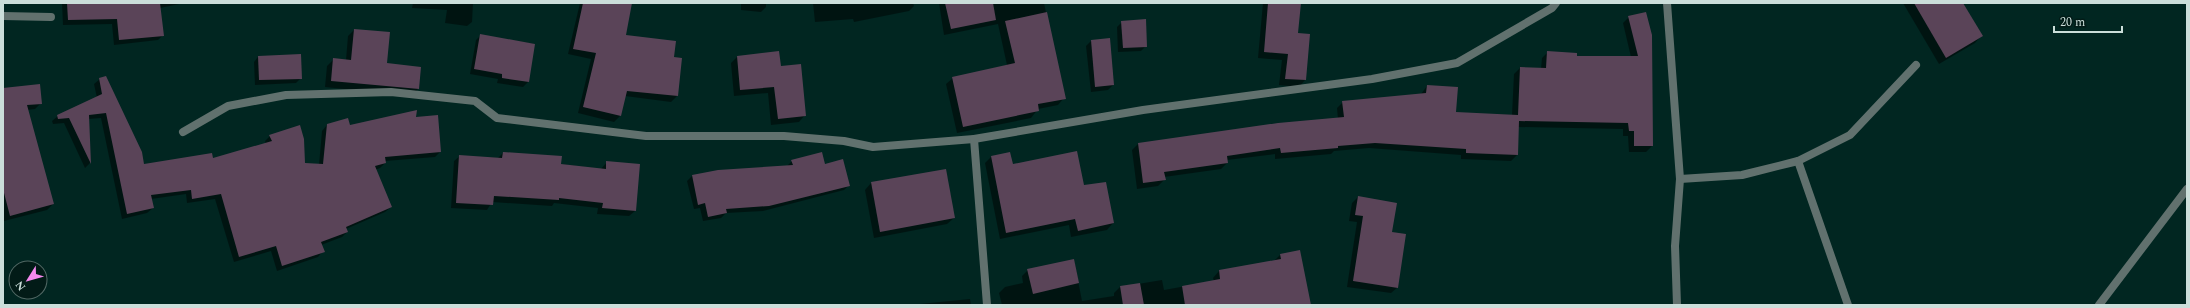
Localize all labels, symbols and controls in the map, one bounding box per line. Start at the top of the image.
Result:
scale bar [2054,8,2122,34]
text: 20 m [2060,13,2085,32]
north arrow [8,260,48,300]
text: N [11,277,30,294]

